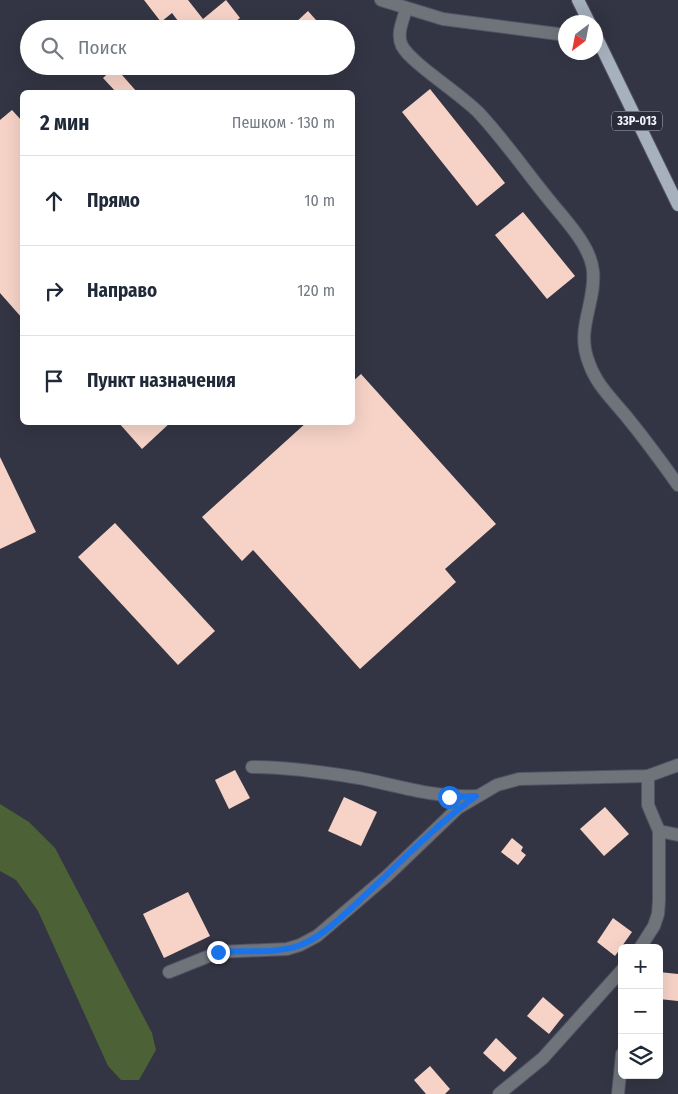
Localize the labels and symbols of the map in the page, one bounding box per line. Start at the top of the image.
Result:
north arrow [558,15,603,60]
road number: 33Р-013 [612,112,662,130]
route start [438,786,461,809]
route end [207,941,230,964]

